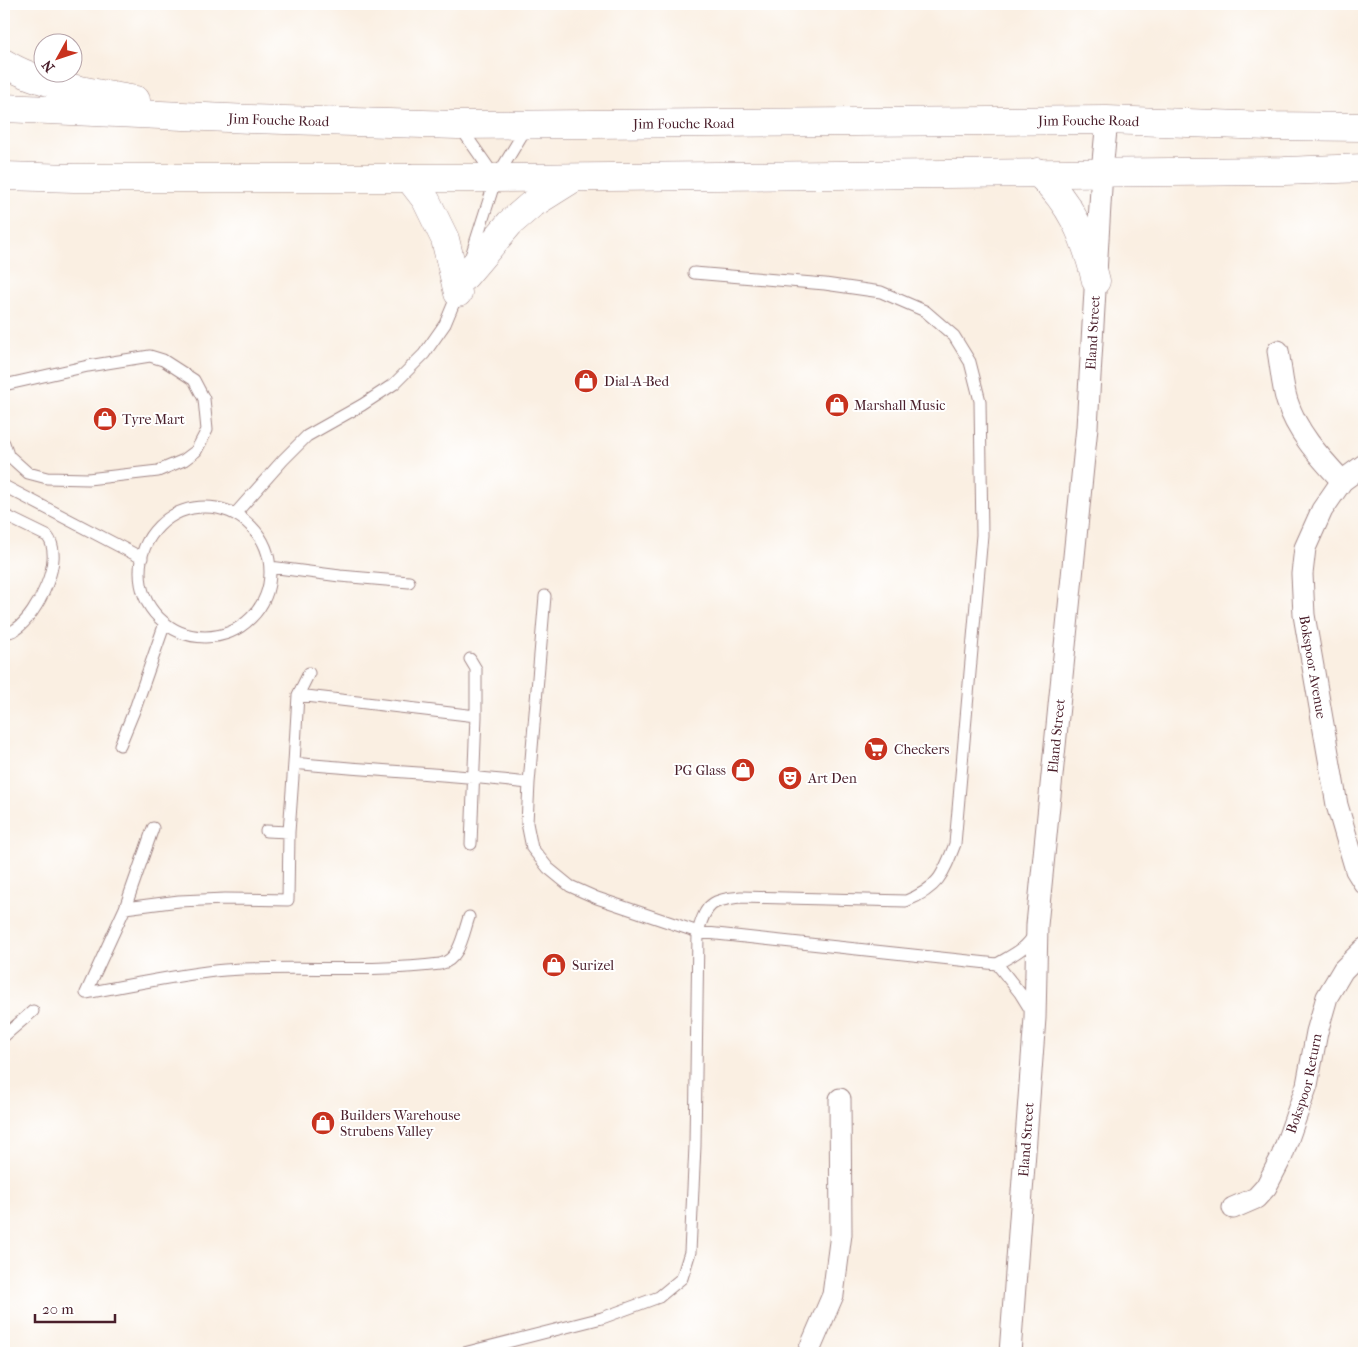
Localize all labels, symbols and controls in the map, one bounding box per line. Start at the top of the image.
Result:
north arrow [32,32,82,82]
text: N [38,56,58,76]
street label: Jim Fouche Road [227,110,330,130]
street label: Jim Fouche Road [1037,112,1140,130]
street label: Jim Fouche Road [632,115,735,133]
street label: Eland Street [1082,295,1104,370]
shop icon: Dial-A-Bed [573,368,599,394]
place label: Dial-A-Bed [604,373,670,390]
shop icon: Marshall Music [824,392,850,418]
place label: Marshall Music [854,397,945,414]
shop icon: Tyre Mart [92,406,118,432]
place label: Tyre Mart [122,411,185,428]
street label: Bokspoor Avenue [1295,614,1330,720]
street label: Eland Street [1044,698,1069,774]
supermarket icon: Checkers [863,736,889,762]
place label: Checkers [894,741,949,758]
shop icon: PG Glass [730,757,756,783]
place label: PG Glass [674,762,726,779]
theatre icon: Art Den [777,765,803,791]
place label: Art Den [807,770,857,787]
shop icon: Surizel [541,952,567,978]
place label: Surizel [572,957,614,974]
street label: Bokspoor Return [1283,1032,1326,1136]
street label: Eland Street [1015,1102,1038,1177]
place label: Builders Warehouse Strubens Valley [340,1107,460,1140]
shop icon: Builders Warehouse Strubens Valley [310,1110,336,1136]
scale bar [35,1292,115,1324]
text: 20 m [42,1300,74,1318]

